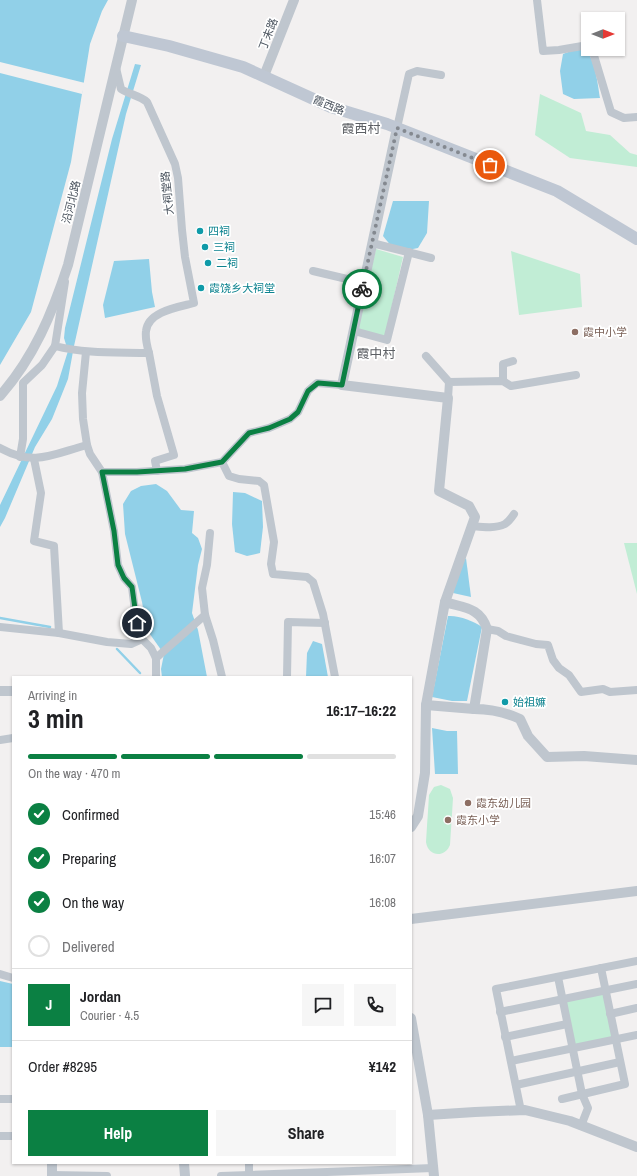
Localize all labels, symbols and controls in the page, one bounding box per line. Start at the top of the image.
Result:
north arrow [581,12,625,56]
map controls [581,12,625,56]
street label: 丁未路 [256,16,280,52]
street label: 霞西路 [311,92,347,118]
district label: 霞西村 [341,120,381,137]
pin [473,148,507,182]
icon: bag [479,154,501,176]
street label: 大祠堂路 [158,170,176,216]
street label: 沿河北路 [59,179,83,225]
place label: 四祠 [208,224,230,238]
marker: 四祠 [195,226,205,236]
place label: 三祠 [213,240,235,254]
marker: 三祠 [200,242,210,252]
place label: 二祠 [216,256,238,270]
marker: 二祠 [203,258,213,268]
courier [342,269,382,309]
icon: bike [351,278,373,300]
place label: 霞饶乡大祠堂 [209,281,275,295]
marker: 霞饶乡大祠堂 [196,283,206,293]
place label: 霞中小学 [583,325,627,339]
marker: 霞中小学 [570,327,580,337]
district label: 霞中村 [356,345,396,362]
pin [120,606,154,640]
icon: home [126,612,148,634]
text: Arriving in [28,687,77,704]
place label: 始祖嫲 [513,695,546,709]
marker: 始祖嫲 [500,697,510,707]
text: 16:17–16:22 [326,700,396,721]
text: 3 min [28,701,84,736]
text: On the way · 470 m [28,765,120,782]
place label: 霞东幼儿园 [476,796,531,810]
marker: 霞东幼儿园 [463,798,473,808]
icon: check [28,803,50,825]
text: Confirmed [62,804,119,825]
text: 15:46 [369,806,396,823]
place label: 霞东小学 [456,813,500,827]
marker: 霞东小学 [443,815,453,825]
icon: check [28,847,50,869]
text: Preparing [62,848,116,869]
text: 16:07 [369,850,396,867]
icon: check [28,891,50,913]
text: On the way [62,892,124,913]
text: 16:08 [369,894,396,911]
text: Delivered [62,936,115,957]
button: chat [302,984,344,1026]
button: phone [354,984,396,1026]
text: Jordan [80,986,121,1007]
text: J [46,994,52,1015]
text: Courier · 4.5 [80,1007,139,1024]
text: Order #8295 [28,1056,97,1077]
text: ¥142 [369,1056,396,1077]
button: Help [28,1110,208,1156]
button: Share [216,1110,396,1156]

